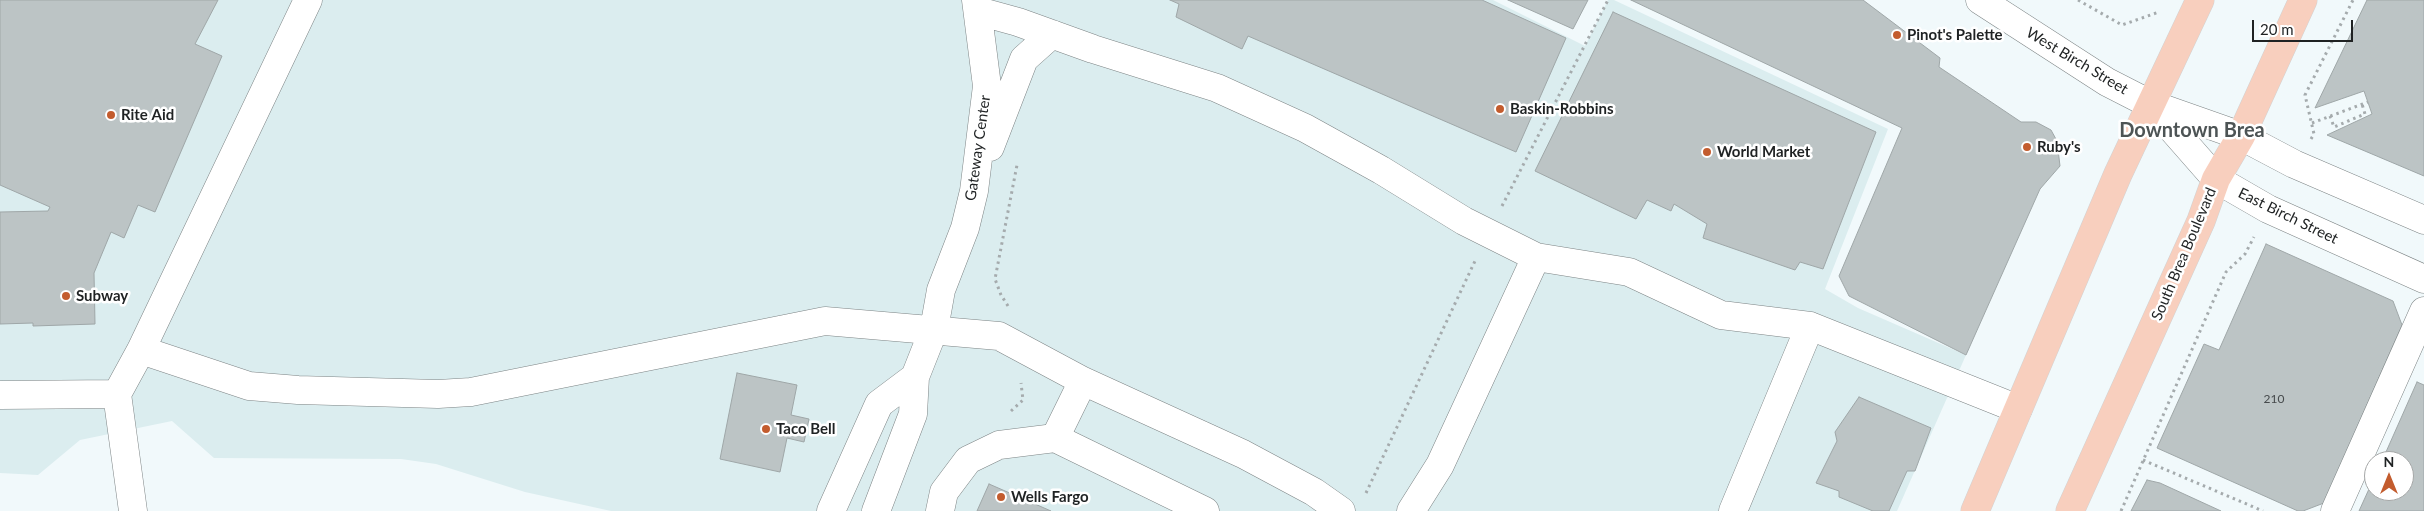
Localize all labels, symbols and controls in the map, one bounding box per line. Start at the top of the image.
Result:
scale bar [2254,10,2355,42]
text: 20 m [2260,20,2294,38]
street label: West Birch Street [2023,24,2131,98]
place label: Pinot's Palette [1907,26,2003,44]
marker: Pinot's Palette [1891,29,1903,41]
street label: Gateway Center [962,94,994,202]
place label: Baskin-Robbins [1510,100,1613,118]
marker: Baskin-Robbins [1494,103,1506,115]
place label: Rite Aid [121,106,174,124]
marker: Rite Aid [105,109,117,121]
district label: Downtown Brea [2119,119,2265,143]
place label: Ruby's [2037,138,2081,156]
marker: Ruby's [2021,141,2033,153]
place label: World Market [1717,143,1810,161]
marker: World Market [1701,146,1713,158]
street label: East Birch Street [2235,184,2341,248]
street label: South Brea Boulevard [2148,185,2220,323]
place label: Subway [76,287,128,305]
marker: Subway [60,290,72,302]
house number: 210 [2264,392,2284,406]
place label: Taco Bell [776,420,836,438]
marker: Taco Bell [760,423,772,435]
north arrow [2364,451,2414,501]
text: N [2384,453,2394,470]
place label: Wells Fargo [1011,488,1089,506]
marker: Wells Fargo [995,491,1007,503]

